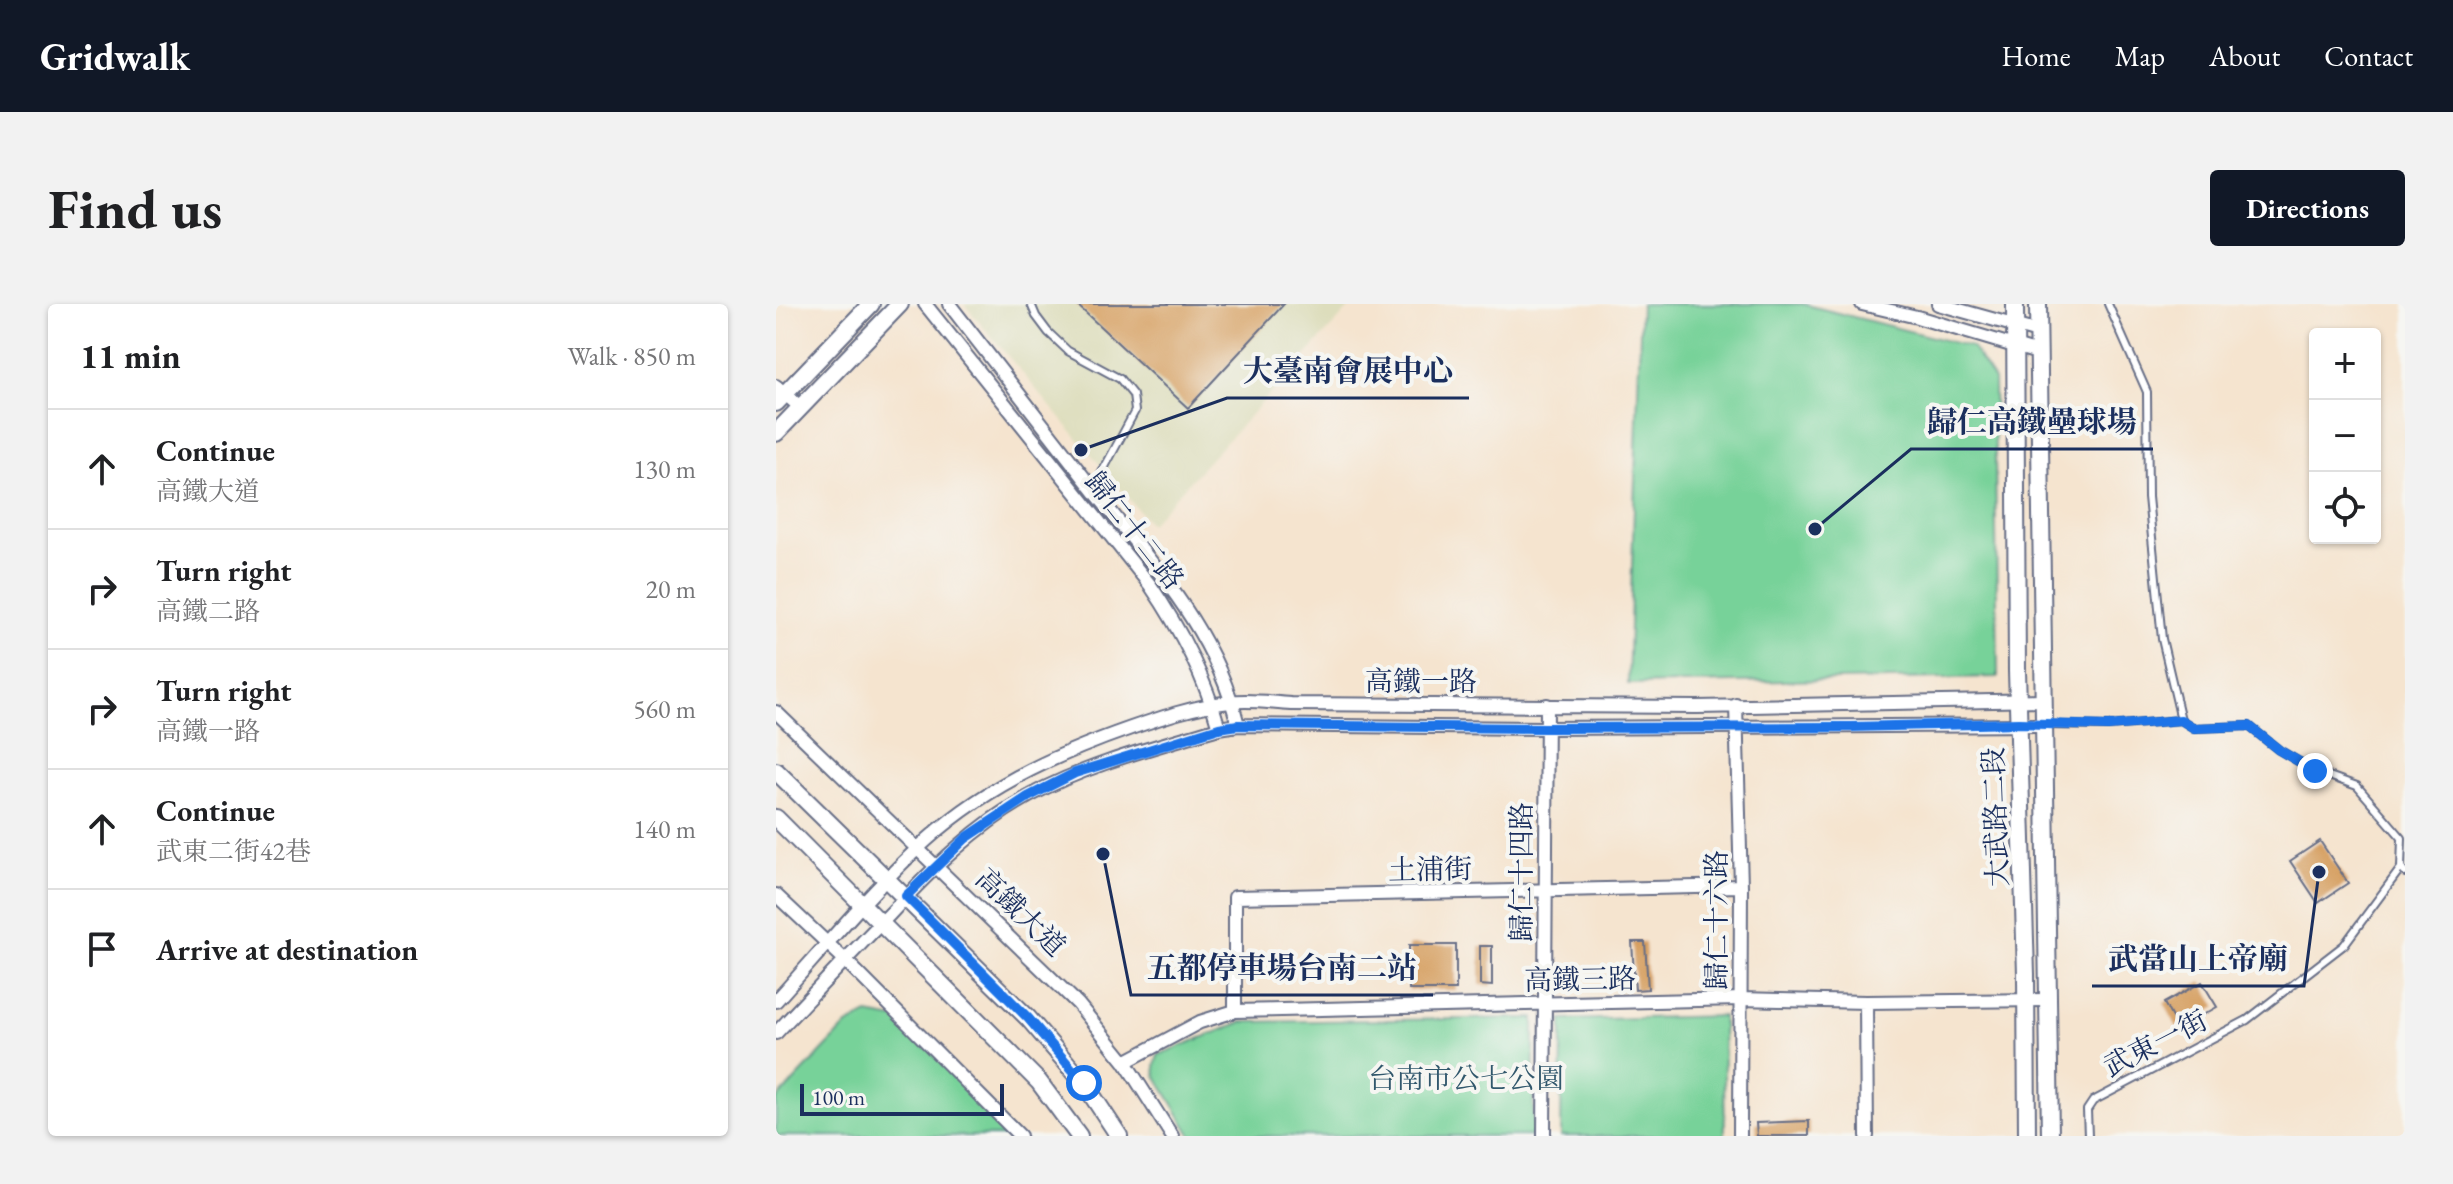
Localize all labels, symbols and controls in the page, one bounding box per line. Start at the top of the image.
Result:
text: Gridwalk [40,32,190,81]
text: Home [2001,38,2071,74]
text: Map [2115,38,2165,74]
text: About [2209,38,2280,74]
text: Contact [2324,38,2413,74]
button: Directions [2210,170,2405,246]
text: Find us [48,172,222,245]
map controls [2309,328,2381,544]
button: + [2309,328,2381,400]
text: 11 min [80,334,181,378]
text: Walk · 850 m [568,339,696,373]
callout: 大臺南會展中心 [1227,344,1469,398]
text: 大臺南會展中心 [1243,351,1453,390]
callout: 歸仁高鐵壘球場 [1911,395,2153,449]
button: − [2309,400,2381,472]
text: 歸仁高鐵壘球場 [1927,402,2137,441]
text: Continue [156,431,275,470]
icon: ahead [80,447,124,491]
text: 130 m [633,452,696,486]
street label: 歸仁十二路 [1078,464,1192,596]
button: locate [2309,472,2381,544]
text: 高鐵大道 [156,474,260,508]
text: Turn right [156,551,292,590]
icon: right [80,567,124,611]
text: 20 m [646,572,696,606]
text: 高鐵二路 [156,594,260,628]
street label: 高鐵一路 [1365,663,1477,699]
text: Turn right [156,671,292,710]
icon: right [80,687,124,731]
text: 560 m [633,692,696,726]
text: 高鐵一路 [156,714,260,748]
street label: 大武路二段 [1975,746,2015,888]
route end [2297,753,2333,789]
text: Continue [156,791,275,830]
street label: 歸仁十四路 [1503,802,1539,942]
icon: ahead [80,807,124,851]
text: 140 m [633,812,696,846]
text: 武東二街42巷 [156,834,311,868]
street label: 土浦街 [1388,850,1472,888]
street label: 歸仁十六路 [1698,850,1734,990]
street label: 高鐵大道 [968,860,1074,964]
icon: arrive [80,927,124,971]
text: Arrive at destination [156,930,418,969]
callout: 武當山上帝廟 [2092,932,2304,986]
text: 武當山上帝廟 [2108,939,2288,978]
callout: 五都停車場台南二站 [1131,941,1433,995]
text: 五都停車場台南二站 [1147,948,1417,987]
street label: 高鐵三路 [1524,960,1636,998]
street label: 武東一街 [2097,1002,2213,1084]
park label: 台南市公七公園 [1368,1060,1564,1096]
route start [1066,1065,1102,1101]
scale bar [800,1080,1004,1116]
text: 100 m [812,1083,865,1112]

